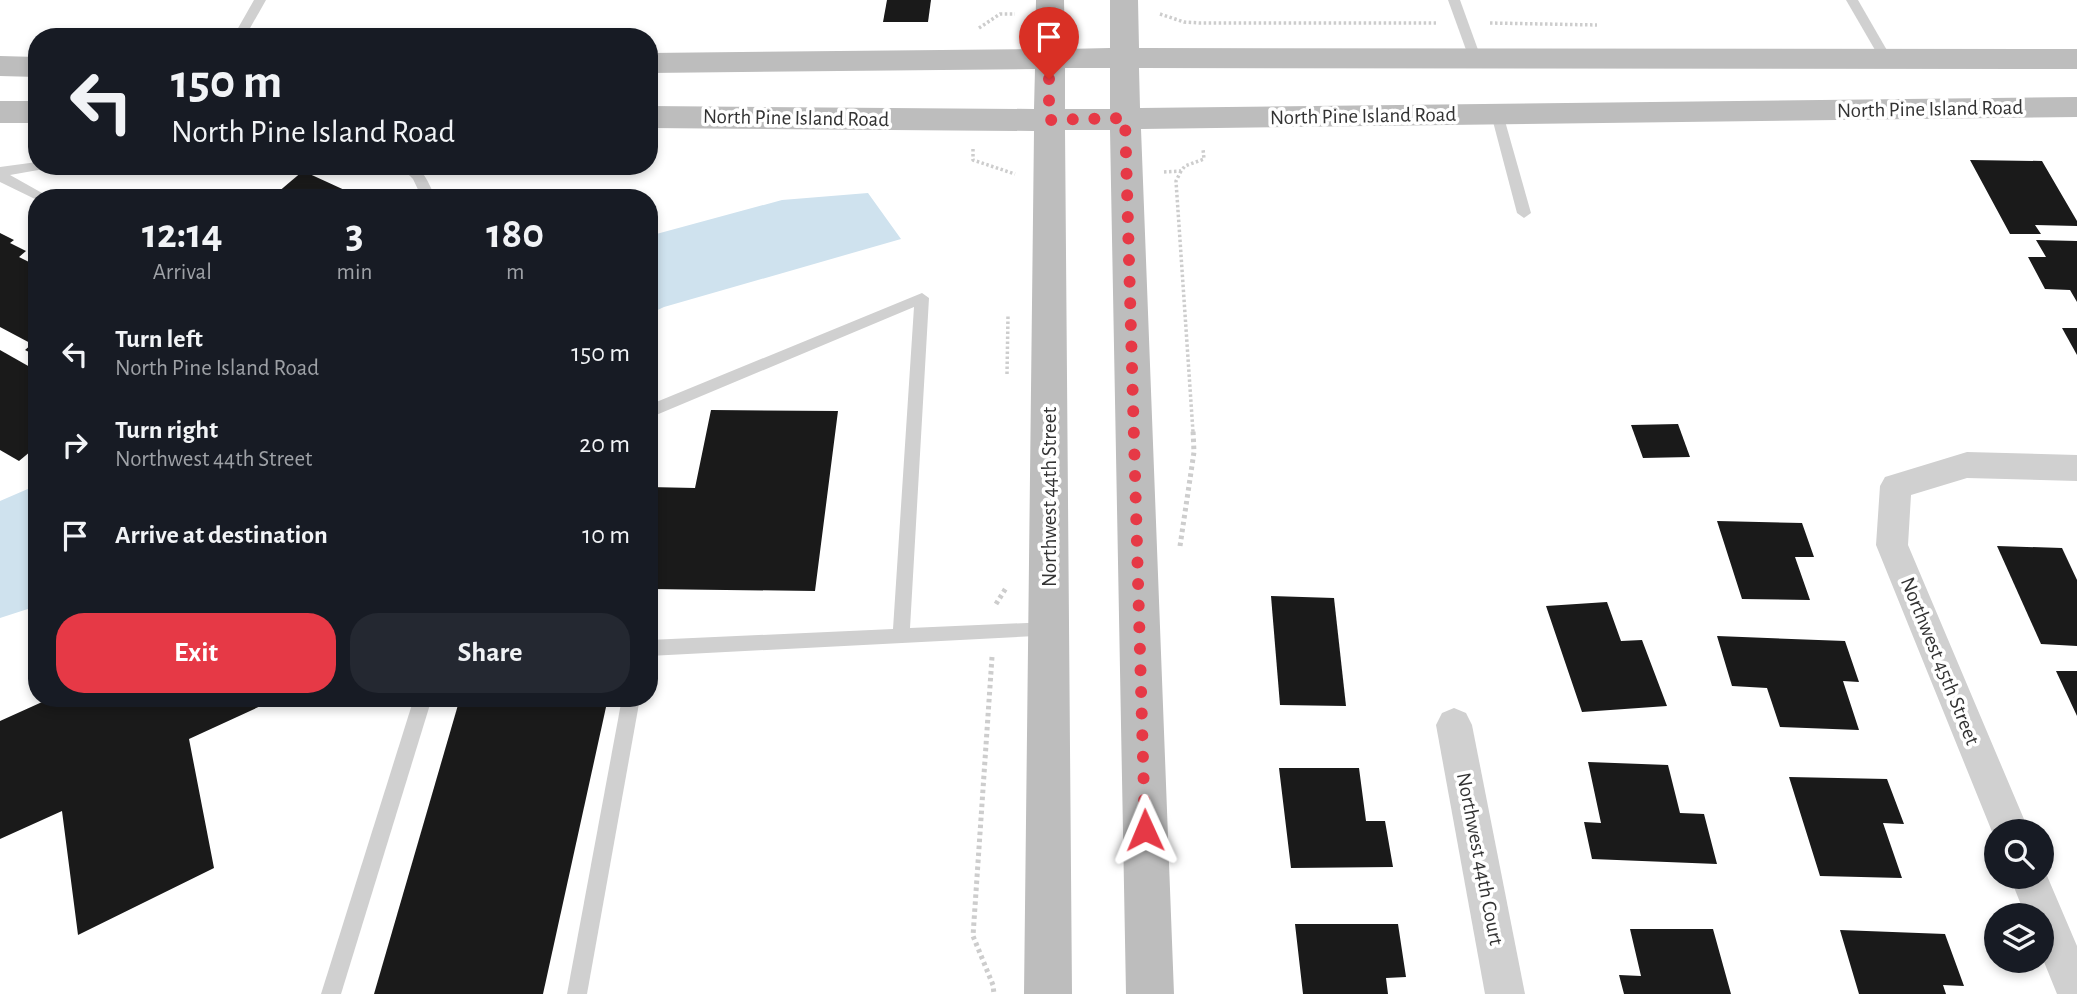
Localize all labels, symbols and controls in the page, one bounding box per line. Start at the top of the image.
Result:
pin [1019,7,1079,79]
icon: arrive [1030,18,1068,56]
icon: left [56,56,147,147]
text: 150 m [171,58,282,107]
street label: North Pine Island Road [1837,97,2024,121]
street label: North Pine Island Road [1270,104,1457,128]
street label: North Pine Island Road [703,106,890,130]
text: North Pine Island Road [171,116,455,148]
text: 12:14 [142,213,223,255]
text: 3 [345,213,364,255]
text: 180 [486,213,544,255]
text: Arrival [153,261,212,284]
text: min [337,261,372,284]
text: m [506,261,524,284]
text: Turn left [115,326,203,352]
icon: left [56,335,94,373]
text: 150 m [571,340,630,366]
text: North Pine Island Road [115,357,319,380]
street label: Northwest 44th Street [1039,407,1060,587]
text: Turn right [115,417,218,443]
icon: right [56,426,94,464]
text: 20 m [579,431,630,457]
text: Northwest 44th Street [115,448,312,471]
icon: arrive [56,517,94,555]
text: Arrive at destination [115,522,328,548]
text: 10 m [582,522,630,548]
street label: Northwest 45th Street [1897,574,1983,748]
button: Exit [56,613,336,693]
button: Share [350,613,630,693]
street label: Northwest 44th Court [1453,771,1507,947]
position arrow [1108,793,1182,867]
map controls [1984,819,2054,973]
button: search [1984,819,2054,889]
button: layers [1984,903,2054,973]

